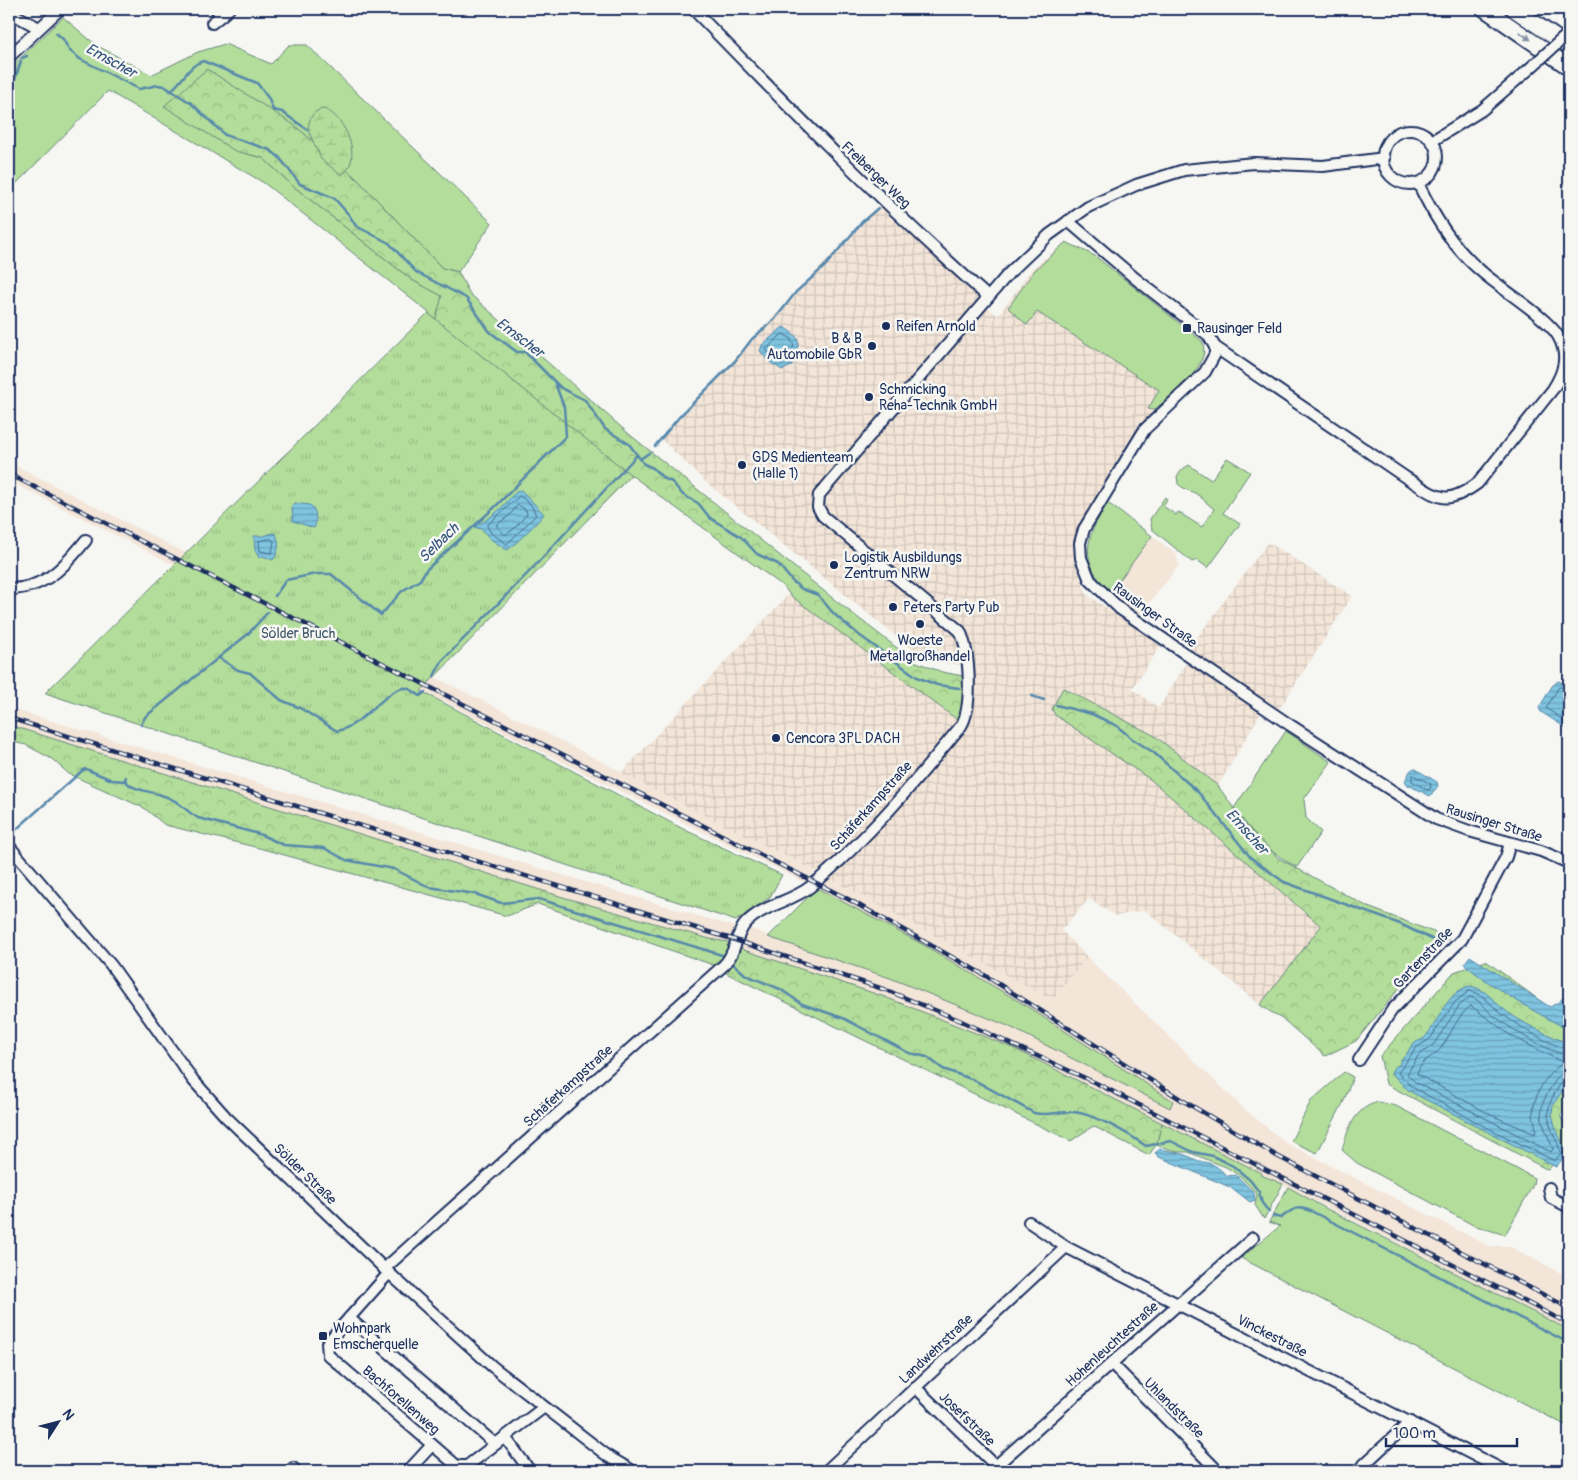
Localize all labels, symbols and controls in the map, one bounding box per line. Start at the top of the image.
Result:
one-way arrow [1518,31,1532,41]
water label: Emscher [82,39,141,83]
street label: Freiberger Weg [838,138,914,212]
water label: Emscher [492,314,549,363]
place label: Reifen Arnold [896,318,976,335]
marker: Reifen Arnold [880,320,892,332]
place label: Rausinger Feld [1197,320,1282,337]
marker: Rausinger Feld [1181,322,1193,334]
place label: B & B Automobile GbR [767,330,862,363]
marker: B & B Automobile GbR [866,340,878,352]
place label: Schmicking Reha-Technik GmbH [879,381,997,414]
marker: Schmicking Reha-Technik GmbH [863,391,875,403]
place label: GDS Medienteam (Halle 1) [752,449,854,482]
marker: GDS Medienteam (Halle 1) [736,459,748,471]
water label: Selbach [415,519,464,567]
place label: Logistik Ausbildungs Zentrum NRW [844,549,963,582]
marker: Logistik Ausbildungs Zentrum NRW [828,559,840,571]
street label: Rausinger Straße [1110,579,1200,651]
place label: Peters Party Pub [903,599,1000,616]
marker: Peters Party Pub [887,601,899,613]
marker: Woeste Metallgroßhandel [914,618,926,630]
park label: Sölder Bruch [261,625,335,642]
place label: Woeste Metallgroßhandel [870,632,970,665]
place label: Cencora 3PL DACH [786,730,900,747]
marker: Cencora 3PL DACH [770,732,782,744]
street label: Schäferkampstraße [826,758,916,854]
street label: Rausinger Straße [1444,800,1544,846]
water label: Emscher [1222,805,1274,860]
street label: Gartenstraße [1390,924,1456,992]
street label: Schäferkampstraße [520,1041,616,1131]
street label: Sölder Straße [270,1140,340,1208]
street label: Hohenleuchtestraße [1062,1298,1162,1390]
street label: Landwehrstraße [896,1310,976,1387]
street label: Vinckestraße [1234,1311,1310,1361]
place label: Wohnpark Emscherquelle [333,1320,419,1353]
marker: Wohnpark Emscherquelle [317,1330,329,1342]
street label: Bachforellenweg [359,1362,443,1438]
street label: Uhlandstraße [1140,1374,1208,1442]
street label: Josefstraße [936,1388,999,1450]
north arrow [32,1398,82,1448]
text: N [58,1406,78,1423]
scale bar [1386,1415,1517,1447]
text: 100 m [1393,1424,1436,1443]

